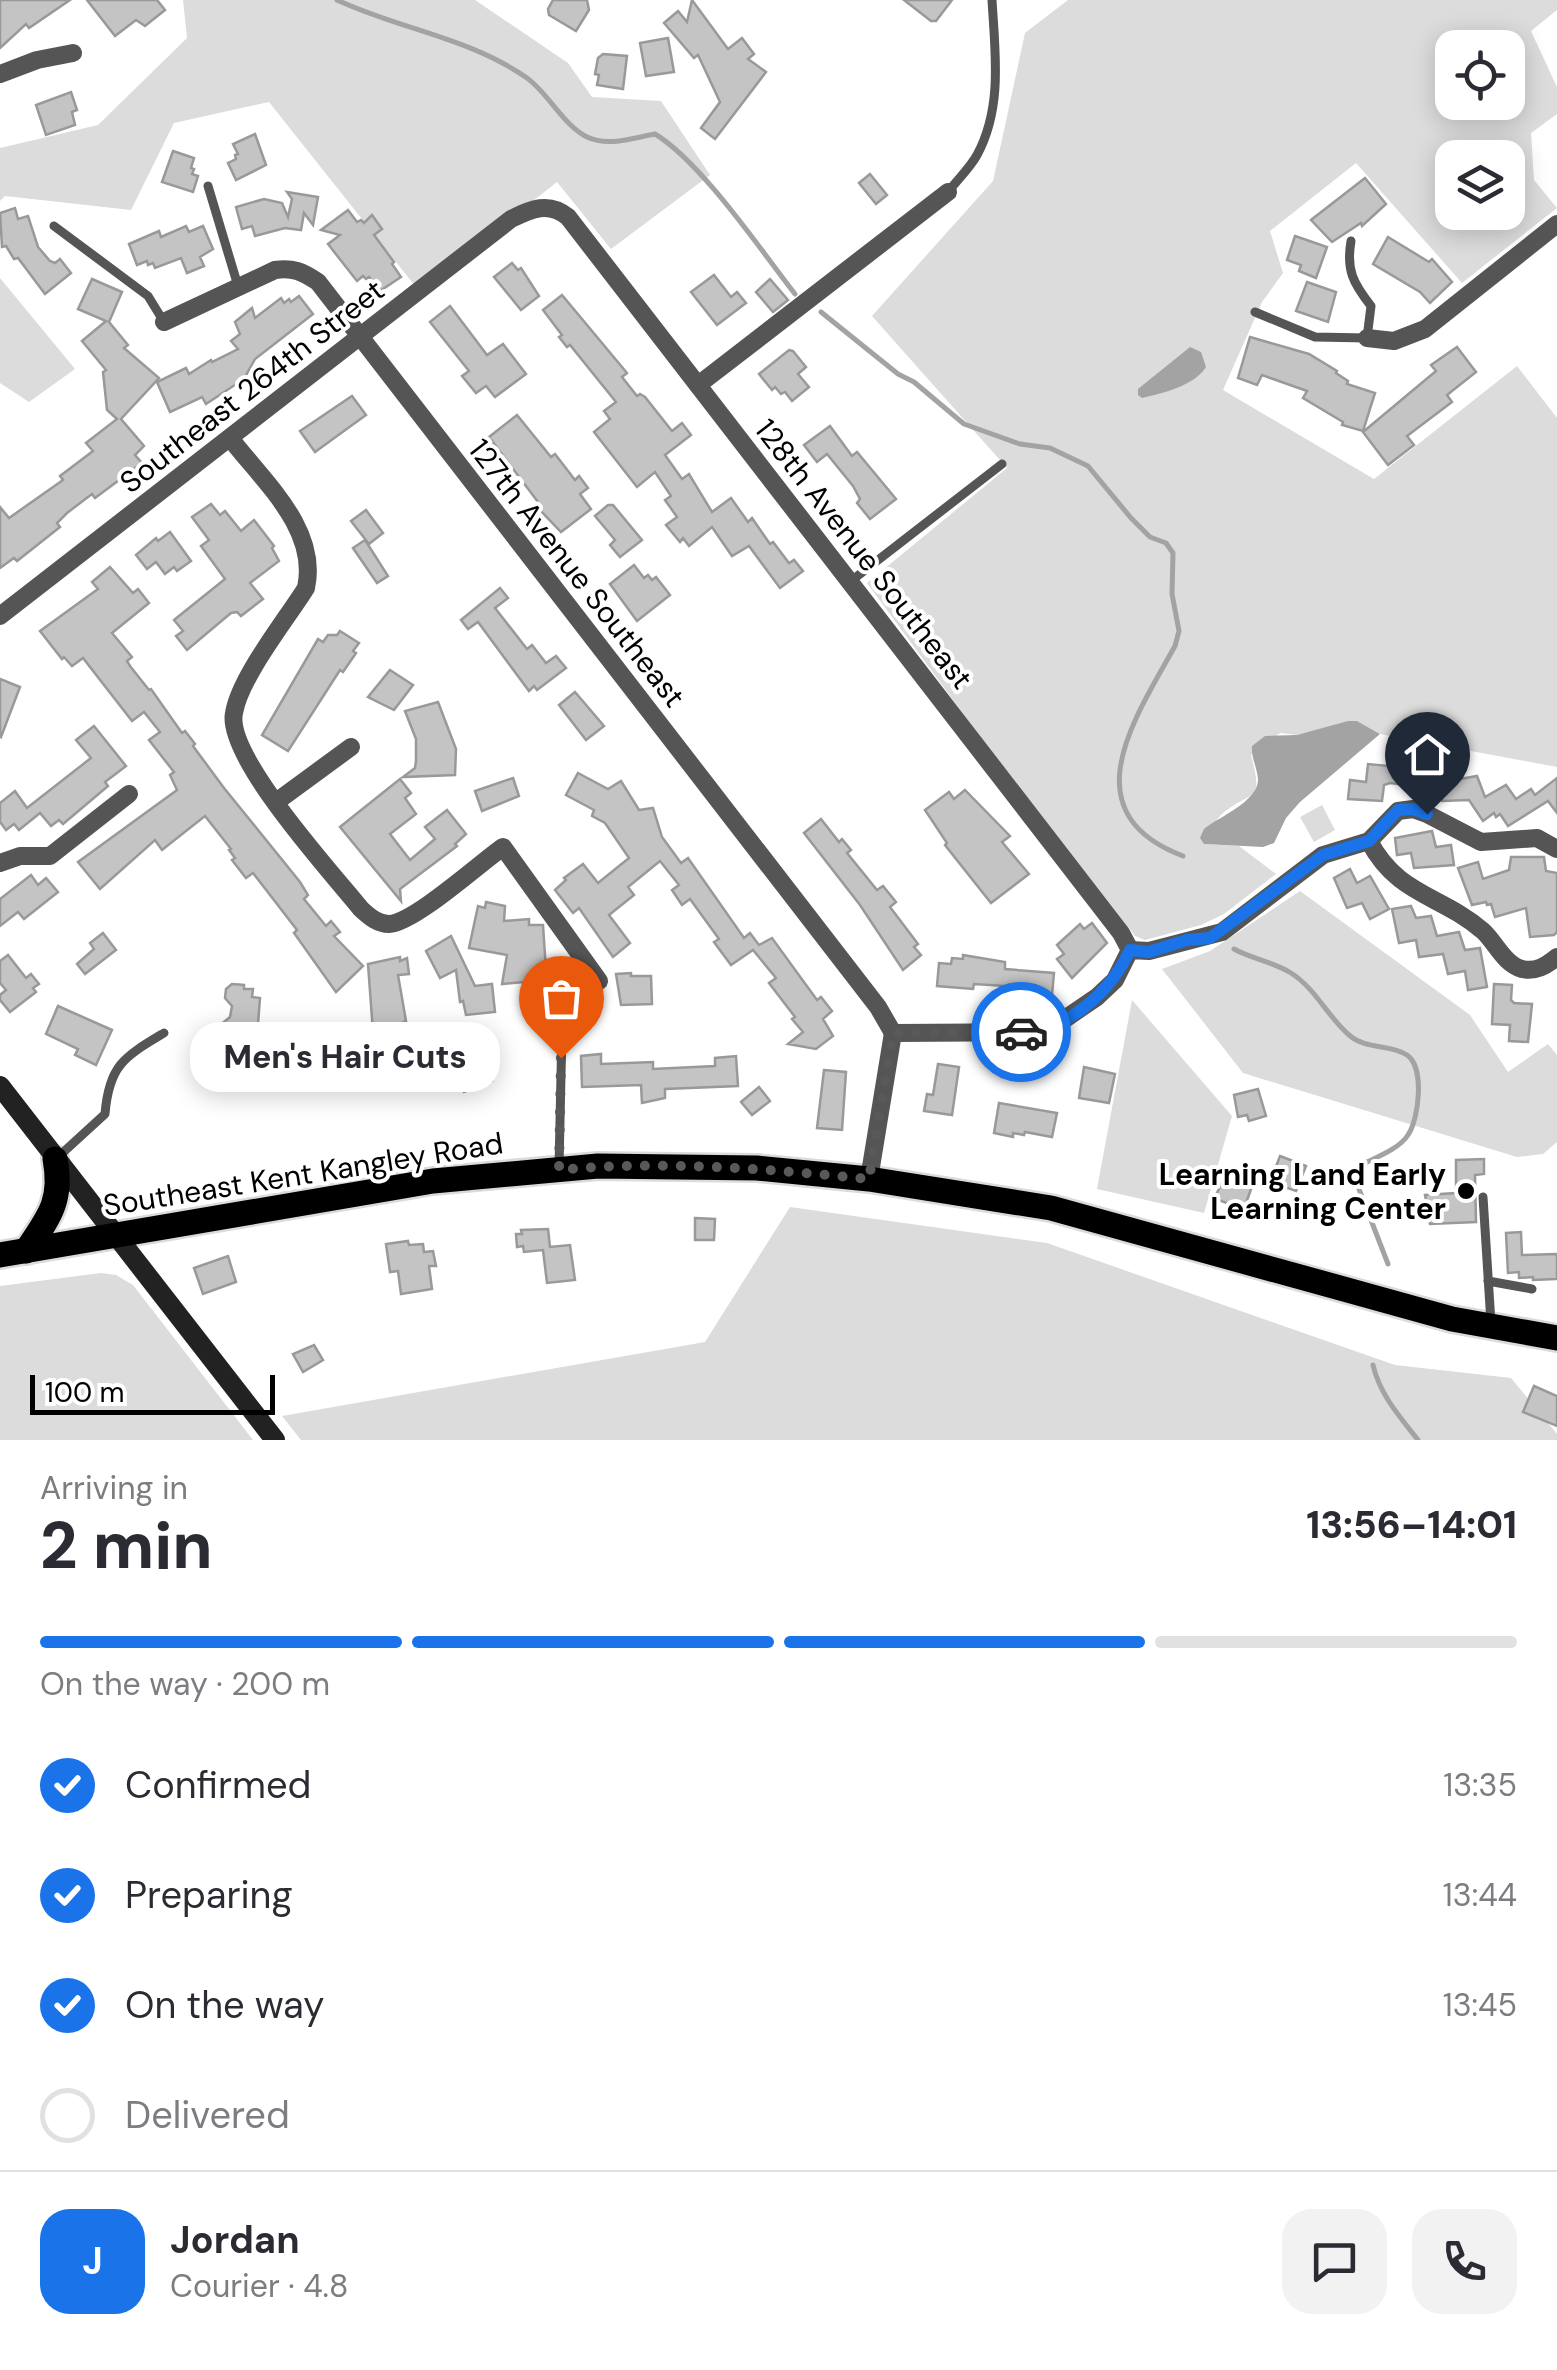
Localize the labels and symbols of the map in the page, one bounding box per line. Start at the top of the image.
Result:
street label: Southeast 264th Street [112,271,392,501]
street label: 128th Avenue Southeast [746,411,982,697]
street label: 127th Avenue Southeast [460,431,694,715]
pin [1385,712,1470,815]
pin [519,956,604,1059]
courier [971,982,1071,1082]
callout: Men's Hair Cuts [191,1023,501,1093]
street label: Southeast Kent Kangley Road [100,1123,506,1225]
place label: Learning Land Early Learning Center [1159,1155,1446,1228]
marker: Learning Land Early Learning Center [1455,1180,1477,1202]
scale bar [30,1370,275,1414]

